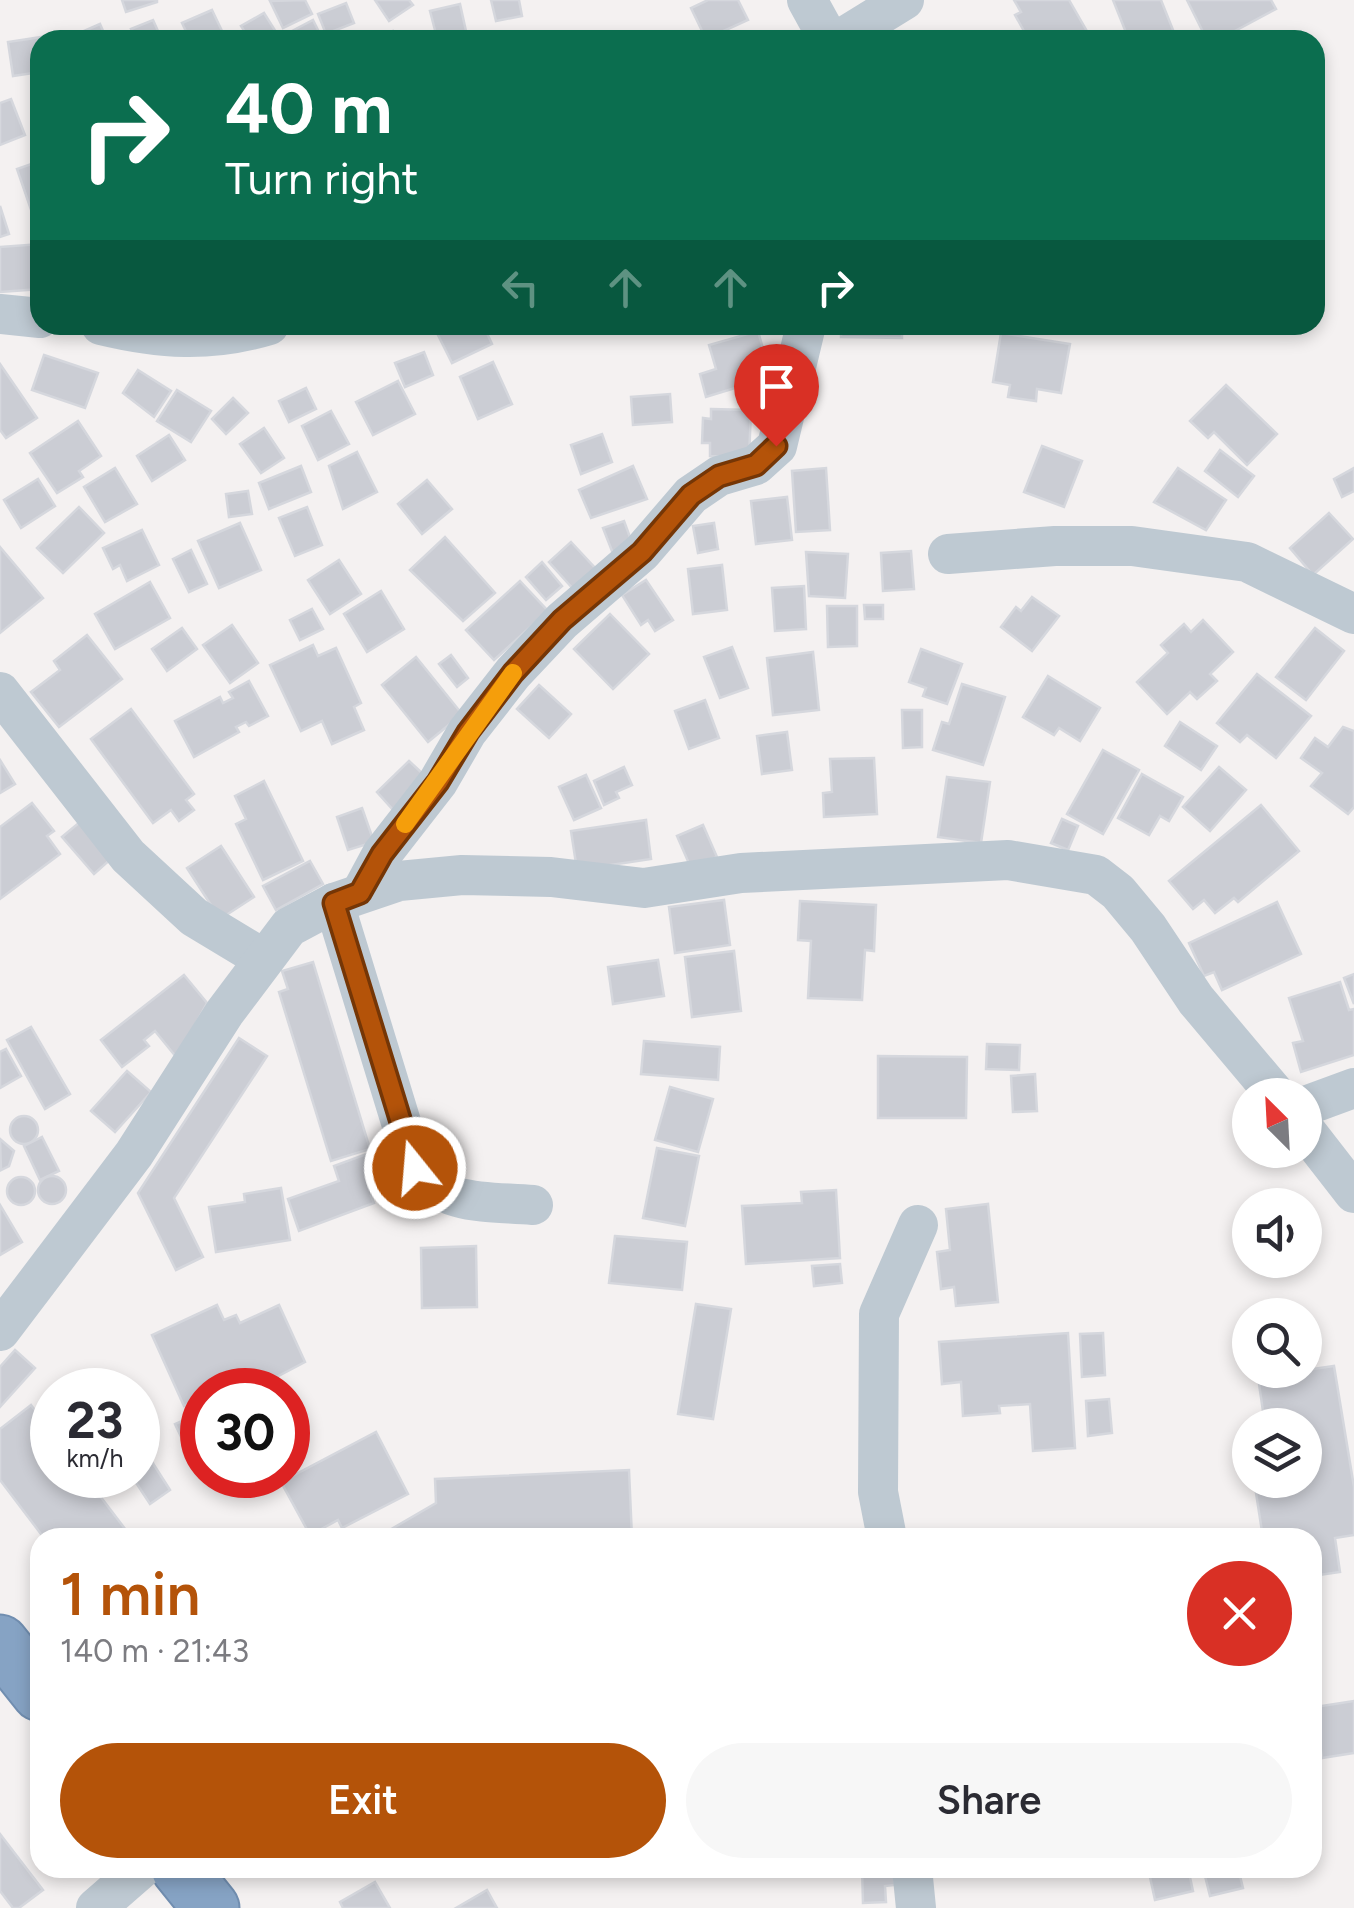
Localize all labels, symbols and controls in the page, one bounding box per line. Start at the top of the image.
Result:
text: 40 m [225,66,392,151]
icon: right [60,70,190,200]
text: Turn right [225,151,418,205]
icon: left [493,260,548,315]
icon: ahead [598,260,653,315]
icon: ahead [703,260,758,315]
icon: right [808,260,863,315]
pin [734,344,819,447]
icon: arrive [749,359,804,414]
north arrow [1232,1078,1322,1168]
map controls [1232,1078,1322,1498]
position arrow [363,1116,467,1220]
button: sound [1232,1188,1322,1278]
button: search [1232,1298,1322,1388]
speed limit sign: 30 [180,1368,310,1498]
text: 23 [67,1390,123,1451]
button: layers [1232,1408,1322,1498]
text: km/h [66,1443,124,1473]
text: 1 min [60,1558,200,1630]
button: close [1187,1561,1292,1666]
text: 140 m · 21:43 [60,1632,249,1670]
button: Exit [60,1743,666,1858]
button: Share [686,1743,1292,1858]

